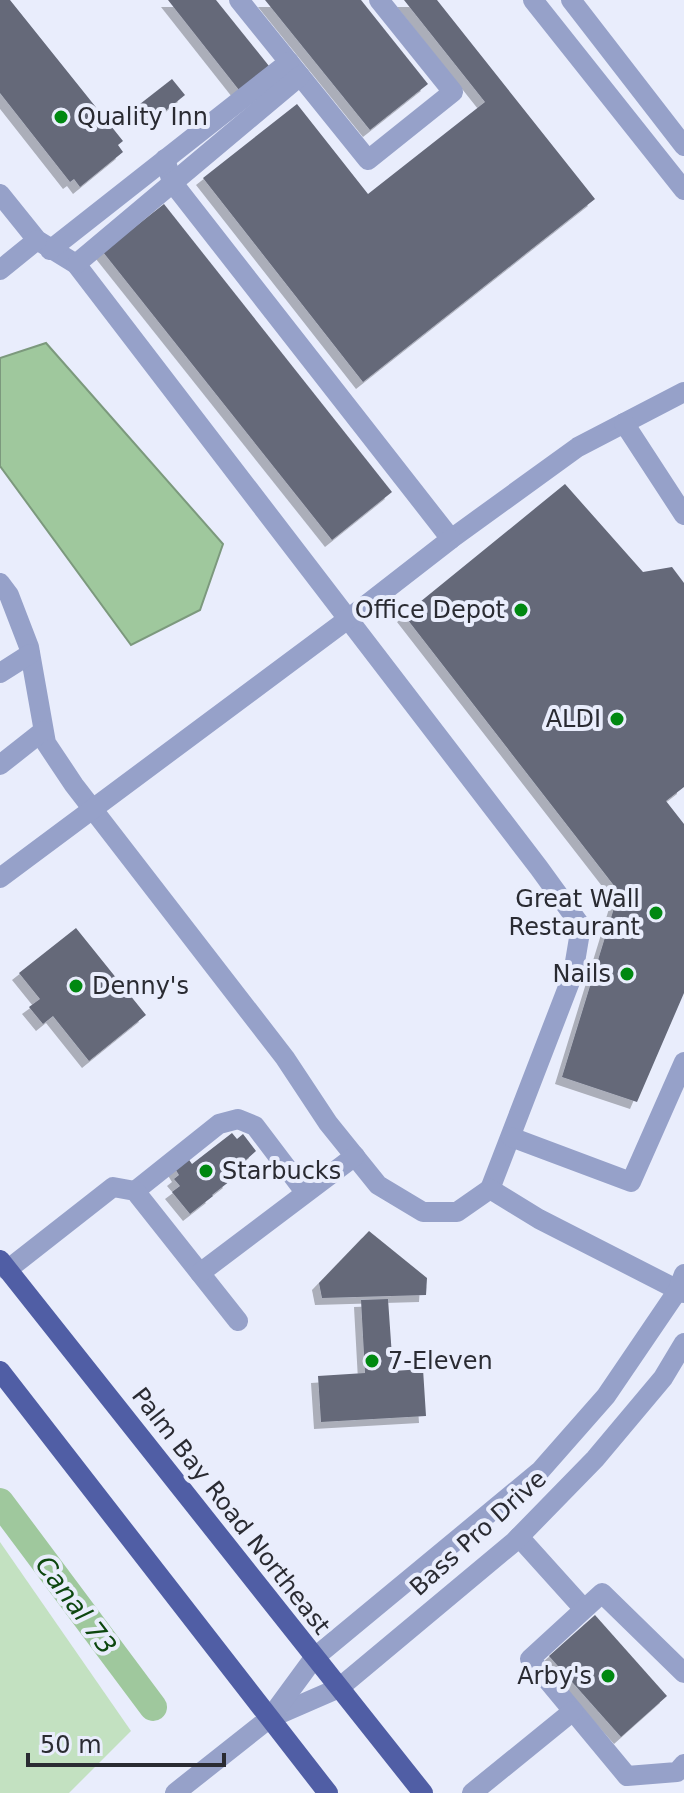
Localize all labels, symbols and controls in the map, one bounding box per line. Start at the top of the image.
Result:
place label: Quality Inn [77,103,208,131]
marker: Quality Inn [52,108,70,126]
place label: Office Depot [355,596,505,624]
marker: Office Depot [512,601,530,619]
place label: ALDI [546,705,601,733]
marker: ALDI [608,710,626,728]
place label: Great Wall Restaurant [509,885,640,941]
marker: Great Wall Restaurant [647,904,665,922]
place label: Nails [553,960,611,988]
marker: Nails [618,965,636,983]
place label: Denny's [92,972,189,1000]
marker: Denny's [67,977,85,995]
place label: Starbucks [222,1157,341,1185]
marker: Starbucks [197,1162,215,1180]
place label: 7-Eleven [388,1347,493,1375]
marker: 7-Eleven [363,1352,381,1370]
street label: Palm Bay Road Northeast [126,1382,336,1640]
street label: Bass Pro Drive [404,1465,552,1601]
water label: Canal 73 [29,1550,123,1660]
place label: Arby's [517,1662,592,1690]
marker: Arby's [599,1667,617,1685]
scale bar [28,1717,224,1767]
text: 50 m [40,1731,102,1759]

